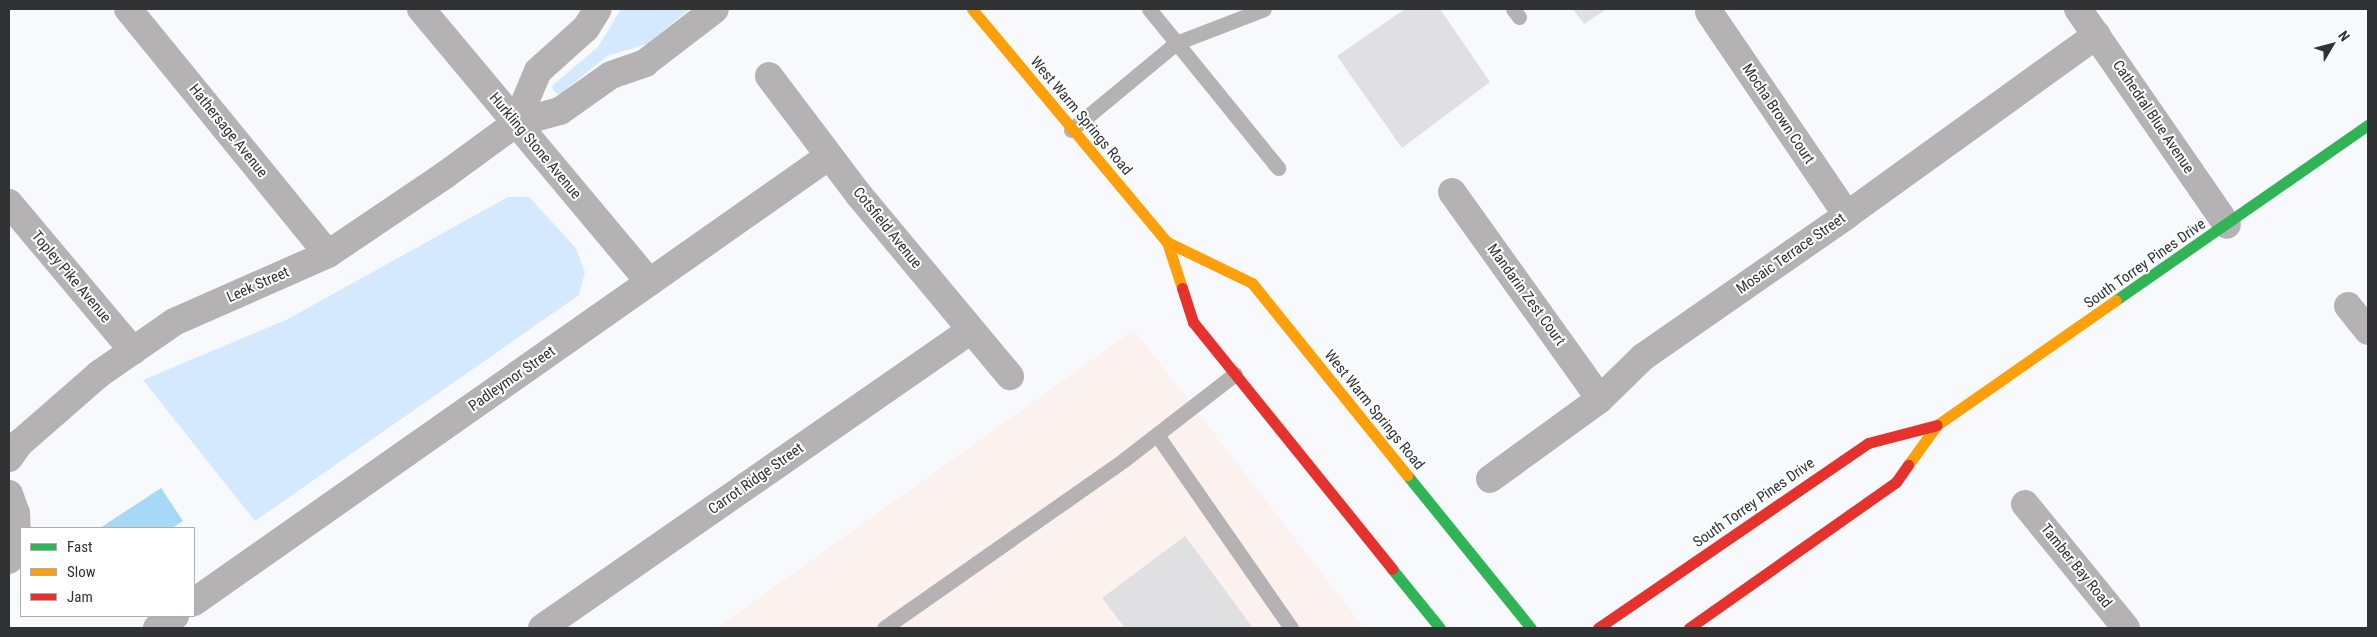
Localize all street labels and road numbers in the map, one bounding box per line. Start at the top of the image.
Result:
street label: West Warm Springs Road [1026,53,1136,179]
street label: Cathedral Blue Avenue [2108,57,2198,177]
street label: Mocha Brown Court [1738,61,1818,167]
street label: Hathersage Avenue [185,81,271,181]
street label: Hurkling Stone Avenue [485,89,585,203]
street label: Cotsfield Avenue [849,184,925,272]
street label: Mosaic Terrace Street [1733,210,1849,298]
street label: South Torrey Pines Drive [2081,215,2209,313]
street label: Topley Pike Avenue [27,228,115,326]
street label: Mandarin Zest Court [1483,241,1569,349]
street label: Leek Street [224,263,292,307]
street label: Padleymor Street [465,343,559,415]
street label: West Warm Springs Road [1320,346,1428,474]
street label: Carrot Ridge Street [705,440,807,518]
street label: South Torrey Pines Drive [1690,454,1818,552]
street label: Tamber Bay Road [2037,520,2115,612]

